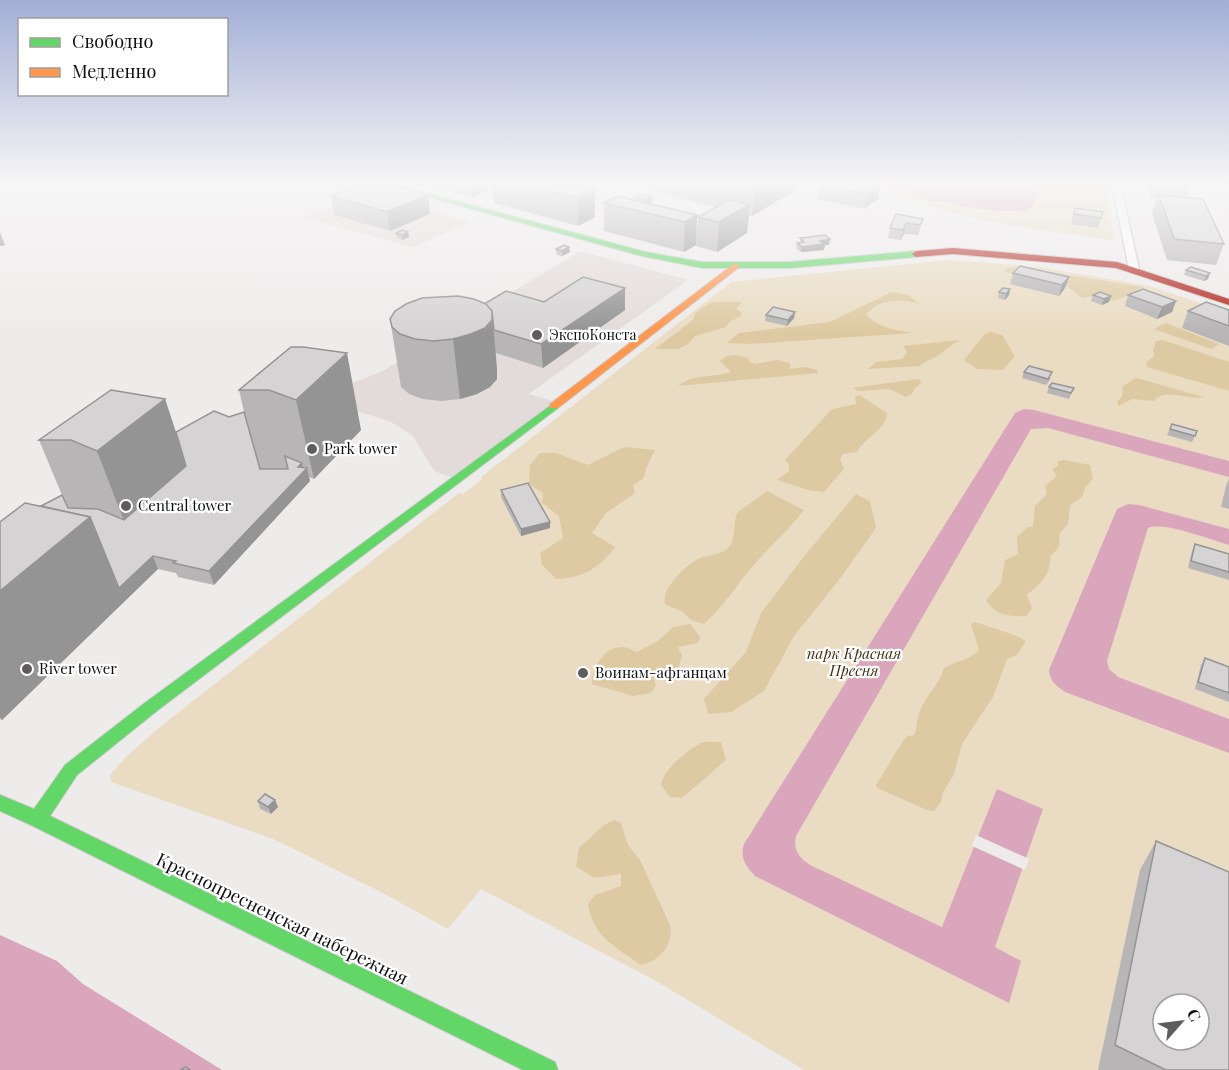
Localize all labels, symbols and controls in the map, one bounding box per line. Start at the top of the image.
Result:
legend [18,18,228,96]
text: Свободно [72,29,153,53]
text: Медленно [72,59,157,83]
place label: ЭкспоКонста [549,325,637,344]
marker: ЭкспоКонста [530,328,544,342]
place label: Park tower [324,438,398,458]
marker: Park tower [305,442,319,456]
place label: Central tower [138,495,232,515]
marker: Central tower [119,499,133,513]
park label: парк Красная Пресня [807,643,901,680]
place label: River tower [39,658,117,678]
marker: River tower [20,662,34,676]
place label: Воинам-афганцам [595,662,727,682]
marker: Воинам-афганцам [576,666,590,680]
street label: Краснопресненская набережная [153,847,413,990]
north arrow [1151,992,1211,1052]
text: С [1183,1005,1207,1025]

